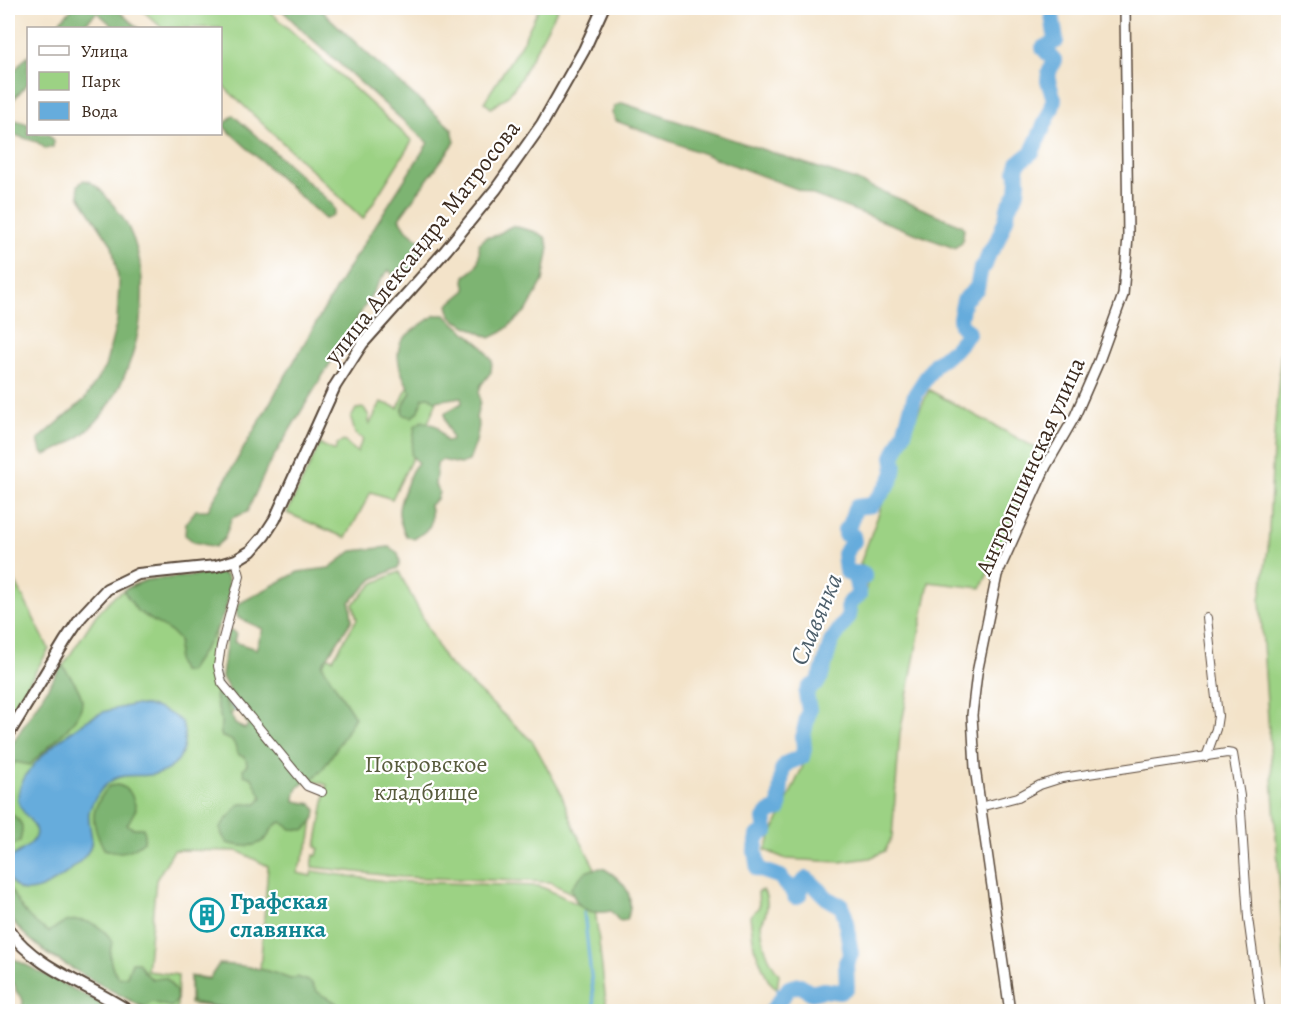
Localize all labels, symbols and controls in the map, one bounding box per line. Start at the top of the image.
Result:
legend [27,27,222,135]
text: Улица [81,39,129,63]
text: Парк [81,69,121,93]
text: Вода [81,99,119,123]
street label: улица Александра Матросова [316,113,527,371]
street label: Антропшинская улица [967,352,1092,581]
water label: Славянка [781,568,851,670]
park label: Покровское кладбище [365,748,487,808]
place label: Графская славянка [230,885,328,945]
building icon: Графская славянка [189,897,225,933]

